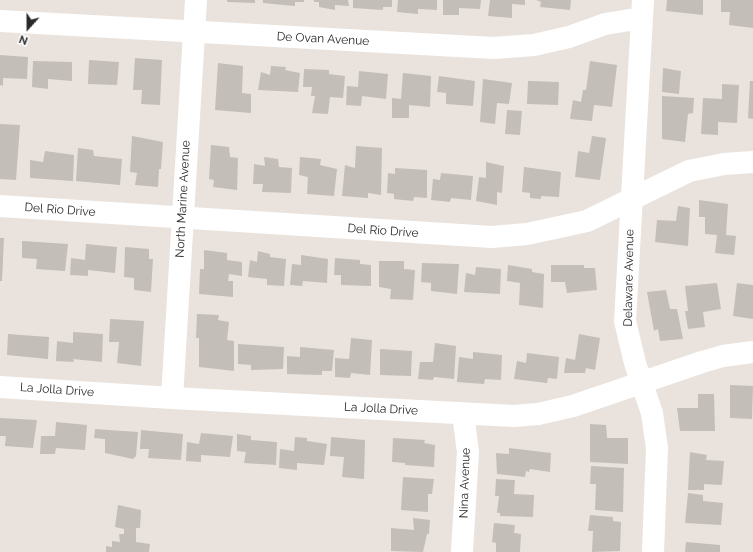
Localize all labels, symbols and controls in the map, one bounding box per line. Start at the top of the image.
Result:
north arrow [8,8,48,48]
street label: De Ovan Avenue [276,29,370,49]
text: N [17,32,30,47]
street label: North Marine Avenue [173,140,193,258]
street label: Del Rio Drive [24,200,96,220]
street label: Del Rio Drive [347,221,419,241]
street label: Delaware Avenue [621,229,637,327]
street label: La Jolla Drive [20,380,94,400]
street label: La Jolla Drive [344,400,418,418]
street label: Nina Avenue [457,447,473,519]

